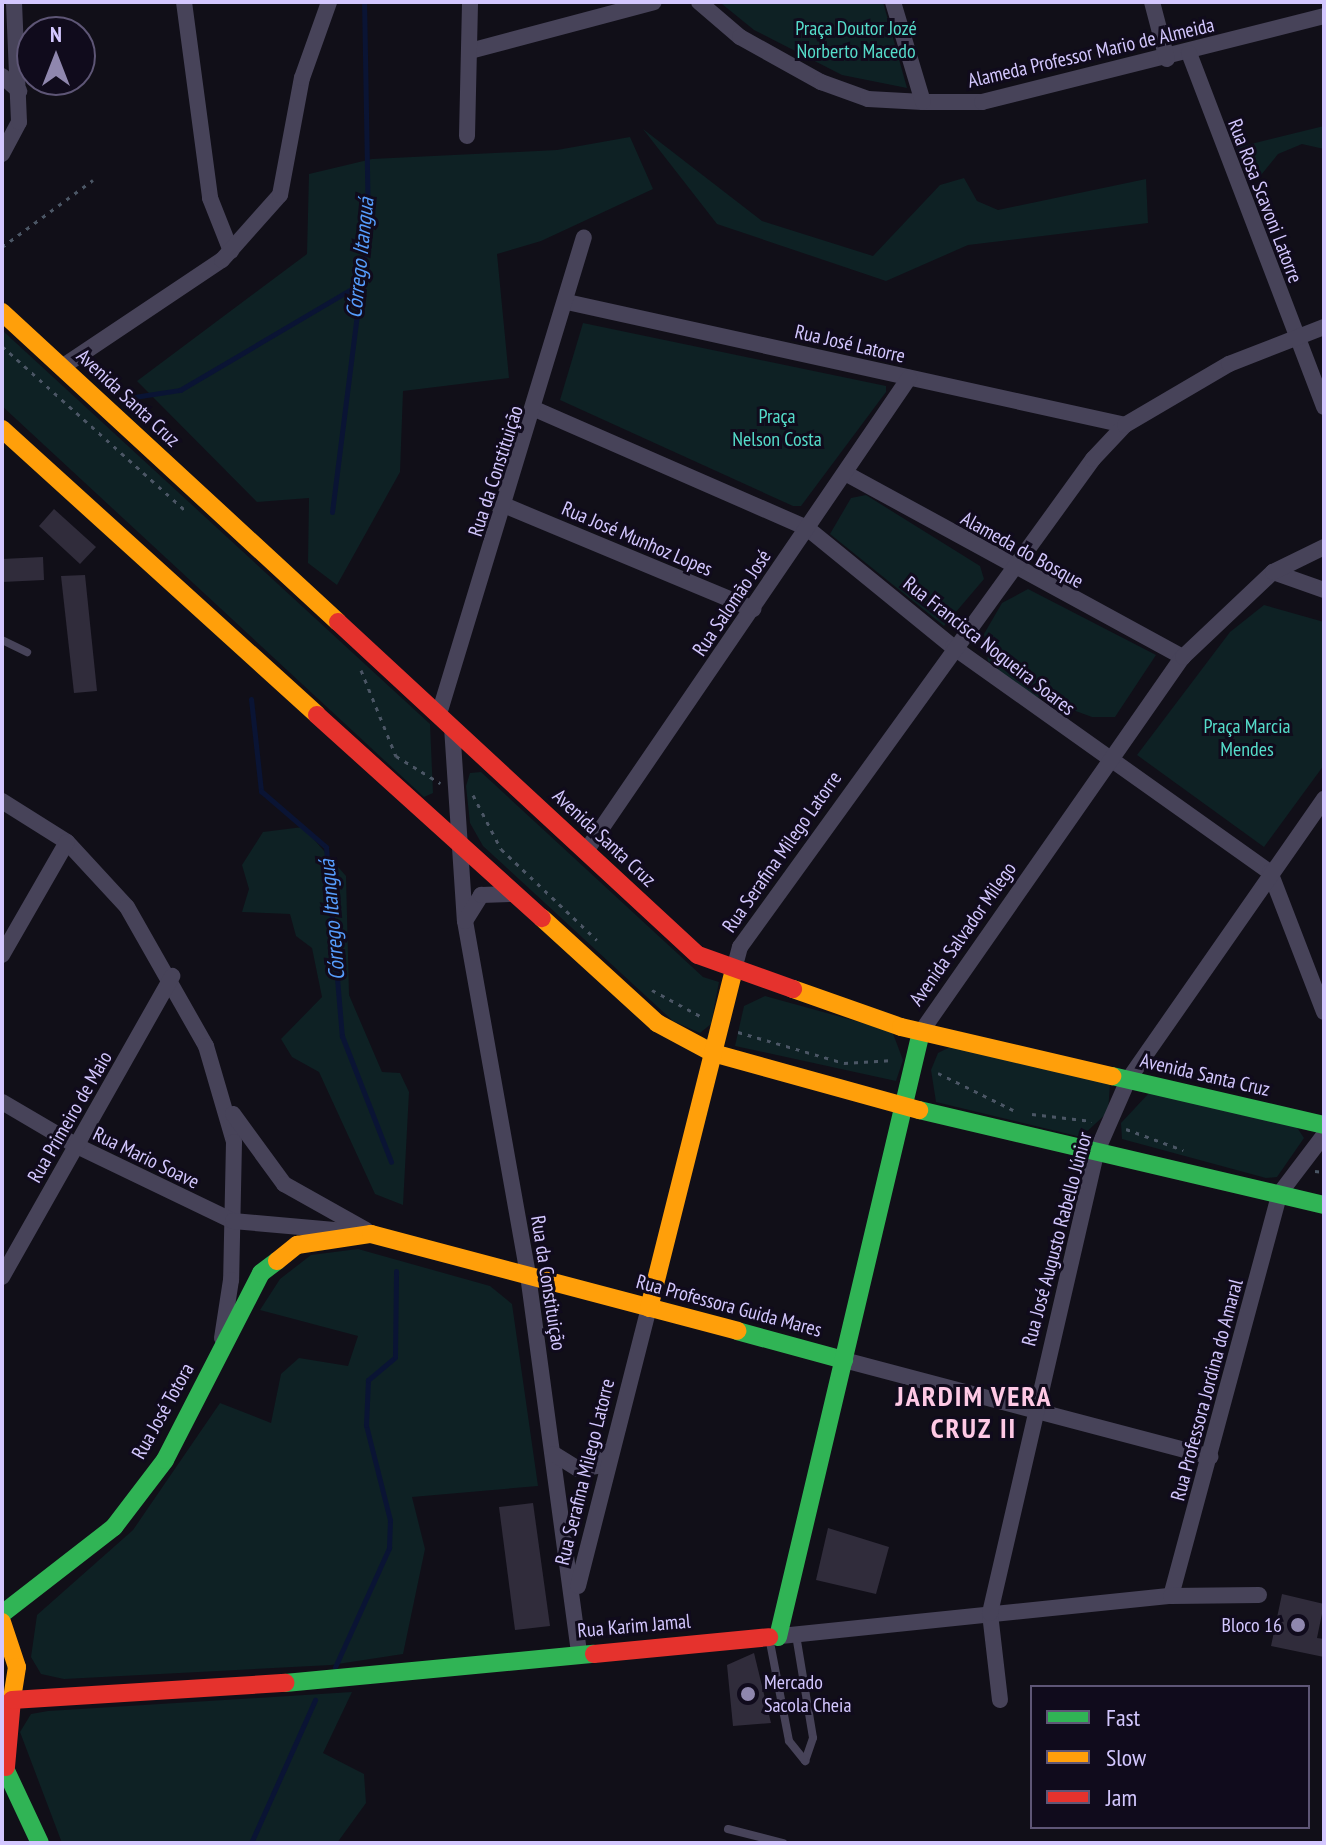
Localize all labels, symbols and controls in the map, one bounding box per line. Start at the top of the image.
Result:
street label: Alameda Professor Mario de Almeida [965,13,1217,93]
north arrow [16,16,96,96]
park label: Praça Doutor Jozé Norberto Macedo [795,16,917,63]
text: N [50,20,62,48]
street label: Rua Rosa Scavoni Latorre [1223,116,1307,286]
water label: Córrego Itanguá [341,196,379,320]
street label: Rua José Latorre [793,320,907,368]
street label: Avenida Santa Cruz [71,344,185,452]
street label: Rua da Constituição [464,402,528,540]
park label: Praça Nelson Costa [732,405,822,452]
street label: Rua José Munhoz Lopes [558,496,716,582]
street label: Alameda do Bosque [957,506,1087,594]
street label: Rua Salomão José [688,545,776,661]
street label: Rua Francisca Nogueira Soares [898,571,1080,721]
park label: Praça Marcia Mendes [1204,715,1290,762]
street label: Rua Serafina Milego Latorre [717,767,847,937]
street label: Avenida Santa Cruz [547,784,661,892]
street label: Avenida Salvador Milego [904,857,1022,1011]
water label: Córrego Itanguá [314,859,350,981]
street label: Rua Primeiro de Maio [23,1047,117,1187]
street label: Avenida Santa Cruz [1138,1048,1272,1102]
street label: Rua Mario Soave [89,1122,203,1194]
street label: Rua José Augusto Rabello Júnior [1017,1129,1097,1349]
street label: Rua da Constituição [525,1214,571,1352]
street label: Rua Professora Guida Mares [634,1270,824,1342]
street label: Rua Professora Jordina do Amaral [1166,1276,1248,1504]
street label: Rua José Totora [127,1359,199,1463]
street label: Rua Serafina Milego Latorre [550,1376,620,1568]
district label: JARDIM VERA CRUZ II [895,1379,1053,1445]
street label: Rua Karim Jamal [576,1609,692,1643]
place label: Bloco 16 [1222,1613,1282,1637]
marker: Bloco 16 [1289,1616,1307,1634]
place label: Mercado Sacola Cheia [764,1670,851,1717]
marker: Mercado Sacola Cheia [739,1685,757,1703]
legend [1030,1685,1310,1829]
text: Fast [1106,1702,1140,1733]
text: Slow [1106,1742,1146,1773]
text: Jam [1106,1782,1137,1813]

